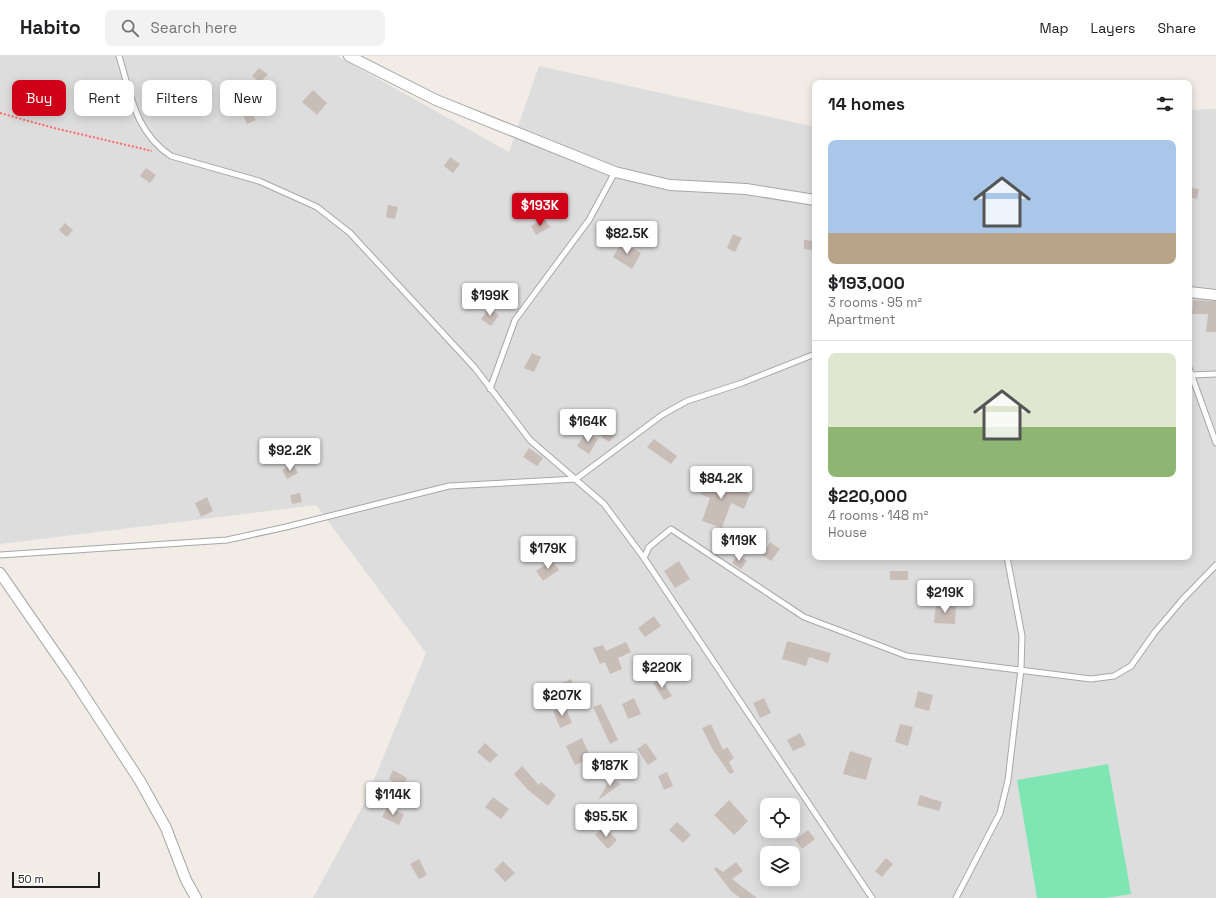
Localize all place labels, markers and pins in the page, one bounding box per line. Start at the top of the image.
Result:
pin: $193K [512,193,568,227]
pin: $82.5K [594,221,660,255]
pin: $199K [462,283,518,317]
pin: $164K [560,409,616,443]
pin: $92.2K [257,438,323,472]
pin: $84.2K [688,466,754,500]
pin: $119K [711,528,767,562]
pin: $179K [520,536,576,570]
pin: $219K [917,580,973,614]
pin: $220K [634,655,690,689]
pin: $207K [534,683,590,717]
pin: $187K [582,753,638,787]
pin: $114K [365,782,421,816]
pin: $95.5K [573,804,639,838]

